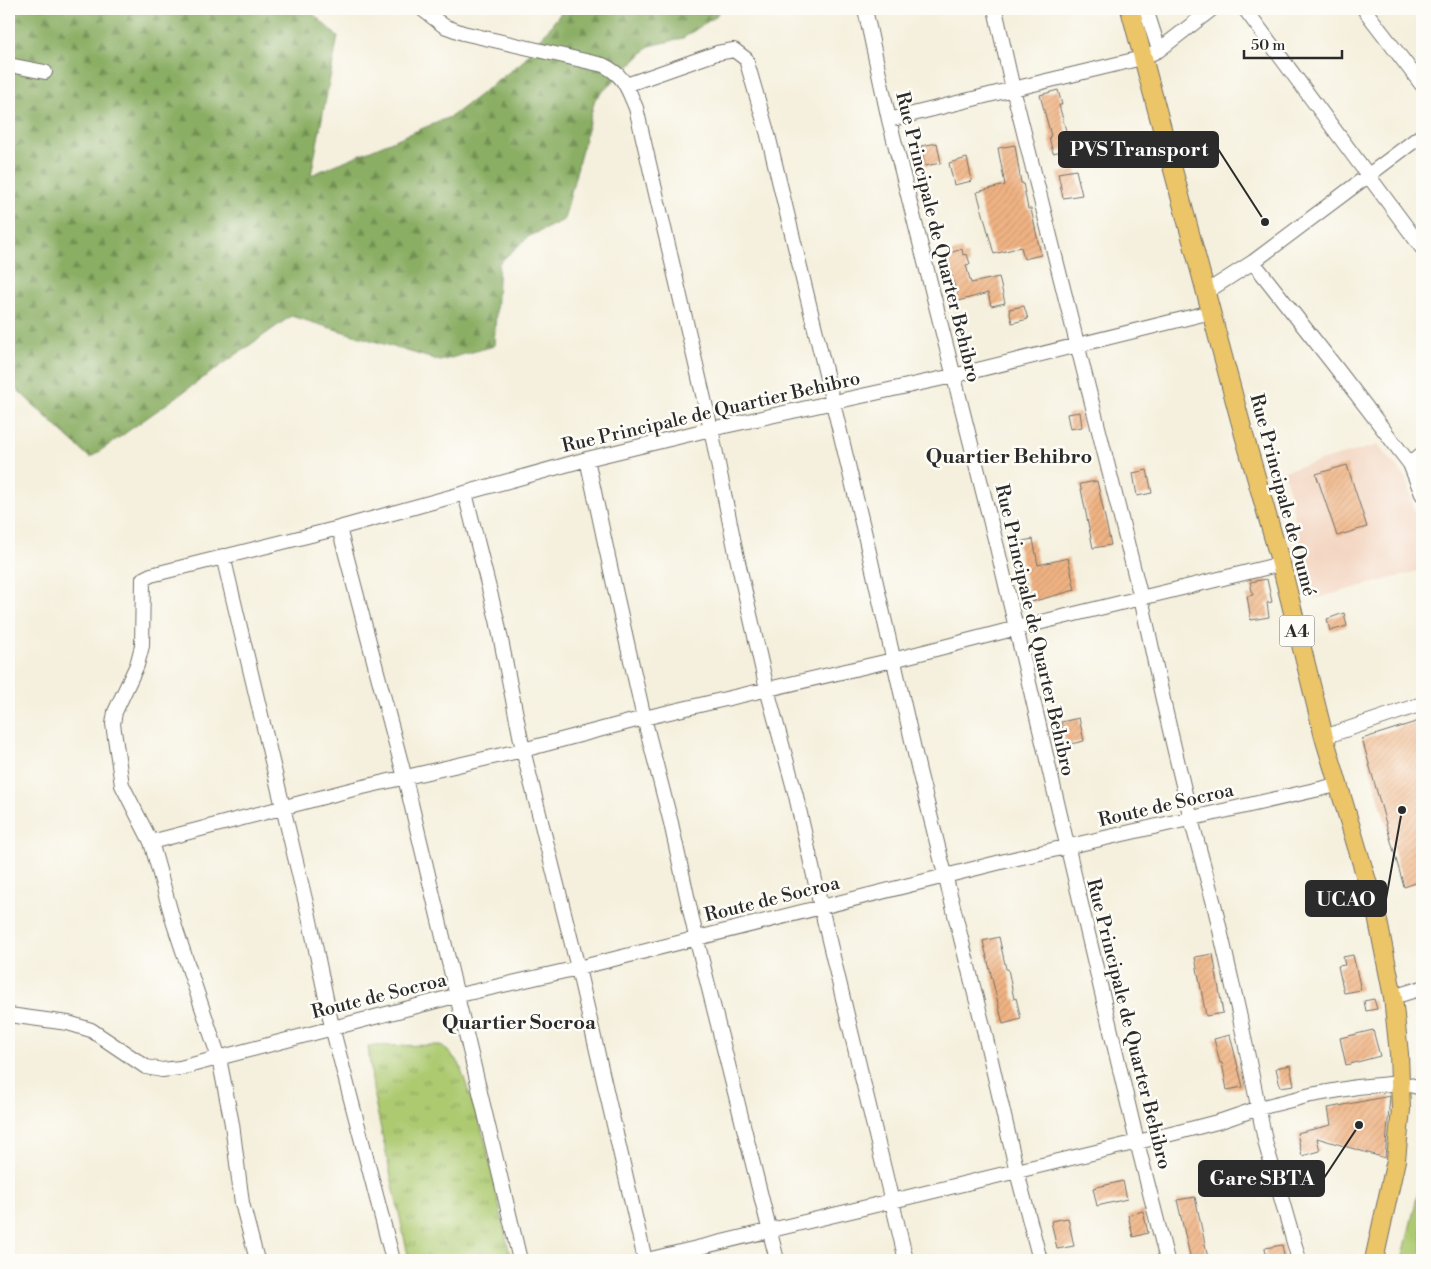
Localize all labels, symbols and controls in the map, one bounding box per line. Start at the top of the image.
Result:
scale bar [1244,28,1341,60]
text: 50 m [1251,36,1285,55]
street label: Rue Principale de Quarter Behibro [890,89,986,385]
callout: PVS Transport [1059,132,1218,167]
text: PVS Transport [1070,138,1209,163]
street label: Rue Principale de Quartier Behibro [560,366,862,458]
street label: Rue Principale de Oumé [1244,391,1322,599]
district label: Quartier Behibro [926,445,1092,470]
street label: Rue Principale de Quarter Behibro [990,482,1080,778]
road number: A4 [1280,616,1314,646]
street label: Route de Socroa [1096,778,1236,832]
street label: Route de Socroa [702,871,842,927]
street label: Rue Principale de Quarter Behibro [1081,876,1177,1172]
callout: UCAO [1306,881,1386,916]
text: UCAO [1316,888,1376,913]
street label: Route de Socroa [309,968,449,1024]
district label: Quartier Socroa [442,1011,596,1036]
callout: Gare SBTA [1199,1161,1324,1196]
text: Gare SBTA [1210,1167,1315,1192]

